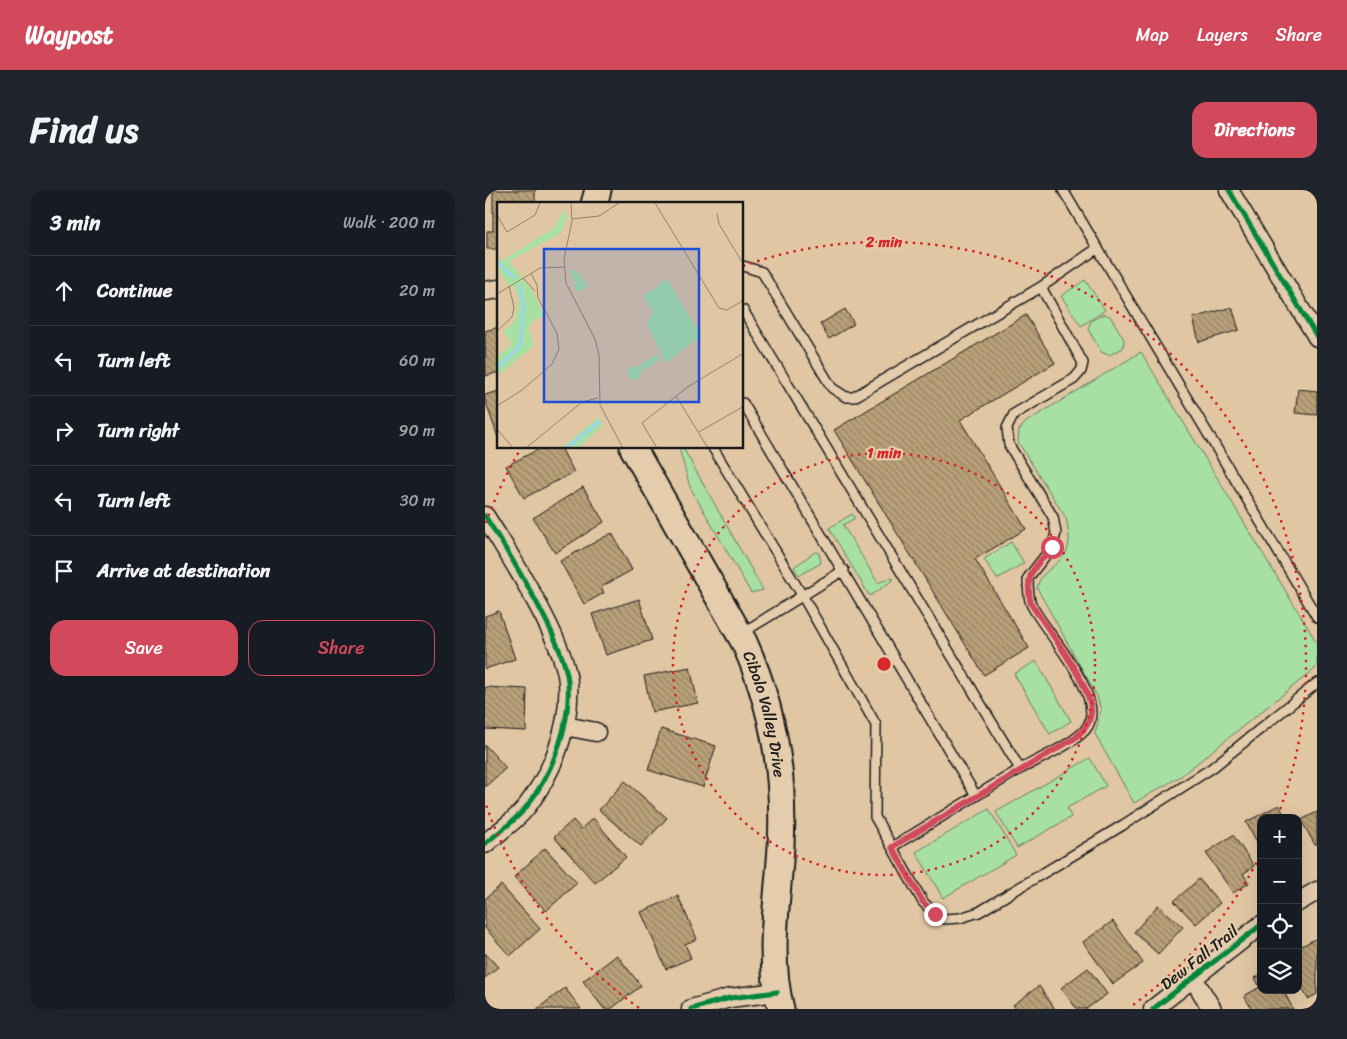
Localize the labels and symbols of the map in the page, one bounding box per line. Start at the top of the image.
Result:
inset map [497,202,744,449]
text: 2 min [865,229,903,255]
text: 1 min [867,440,902,466]
route start [1041,536,1064,559]
street label: Cibolo Valley Drive [734,646,794,779]
centre of rings [875,655,893,673]
route end [924,903,947,926]
street label: Dew Fall Trail [1154,917,1245,997]

